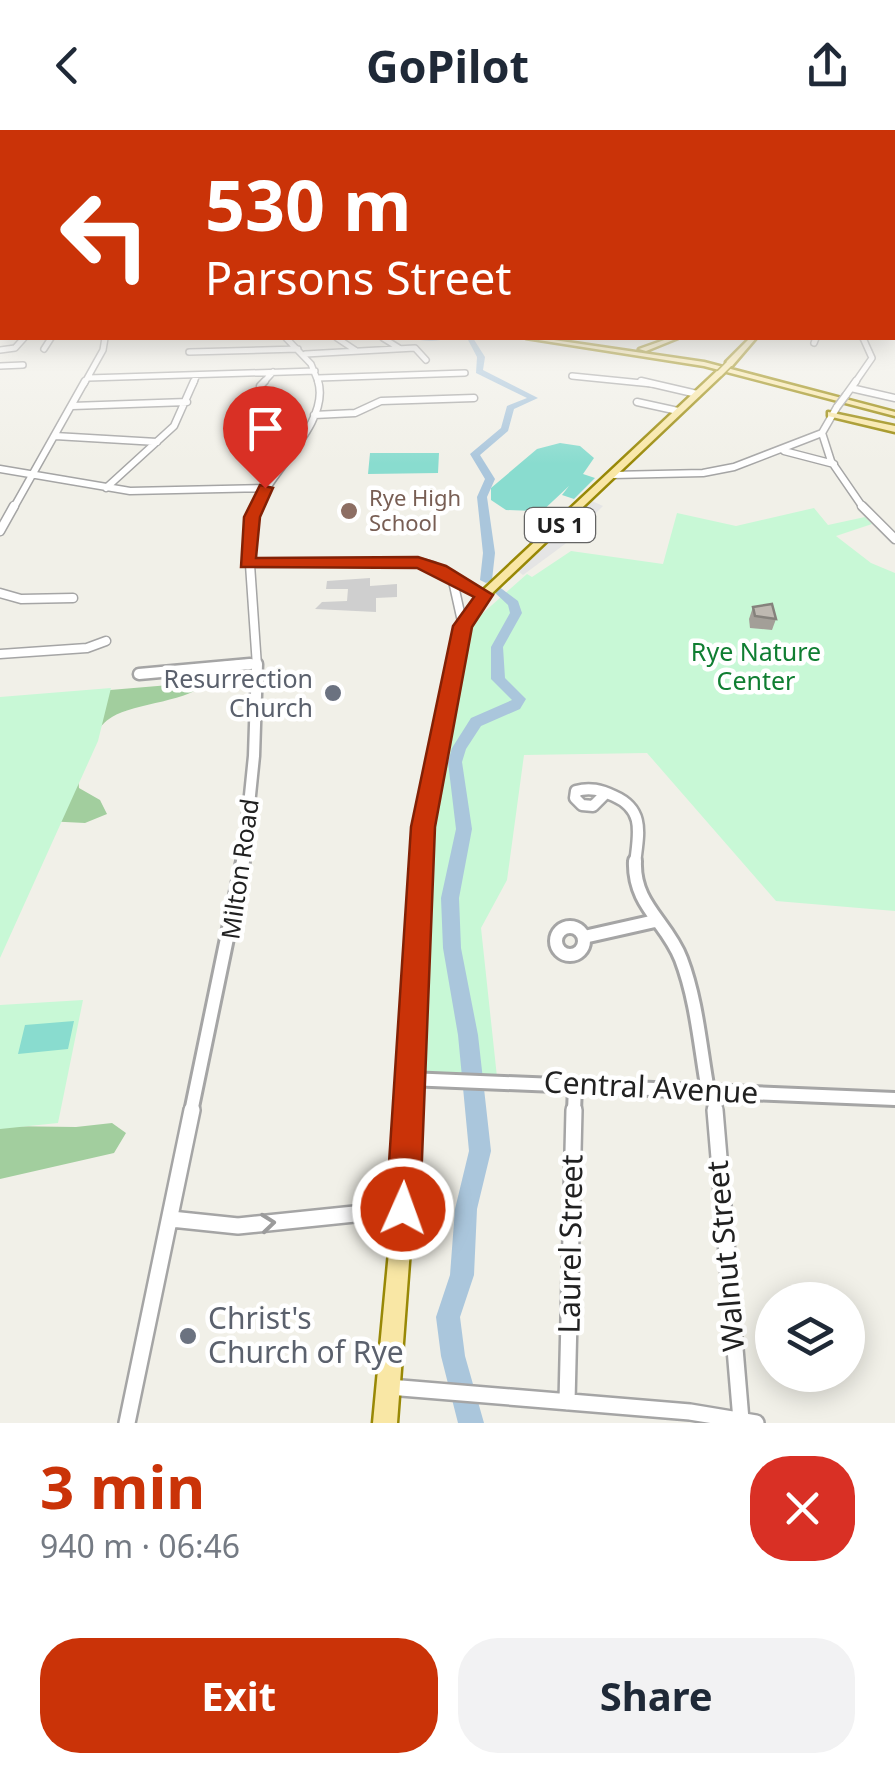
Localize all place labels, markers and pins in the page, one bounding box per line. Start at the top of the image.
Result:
pin [223,386,308,489]
place label: Rye High School [369,482,461,537]
marker: Rye High School [338,500,360,522]
place label: Resurrection Church [164,661,313,724]
marker: Resurrection Church [322,682,344,704]
place label: Christ's Church of Rye [208,1297,404,1372]
marker: Christ's Church of Rye [177,1325,199,1347]

